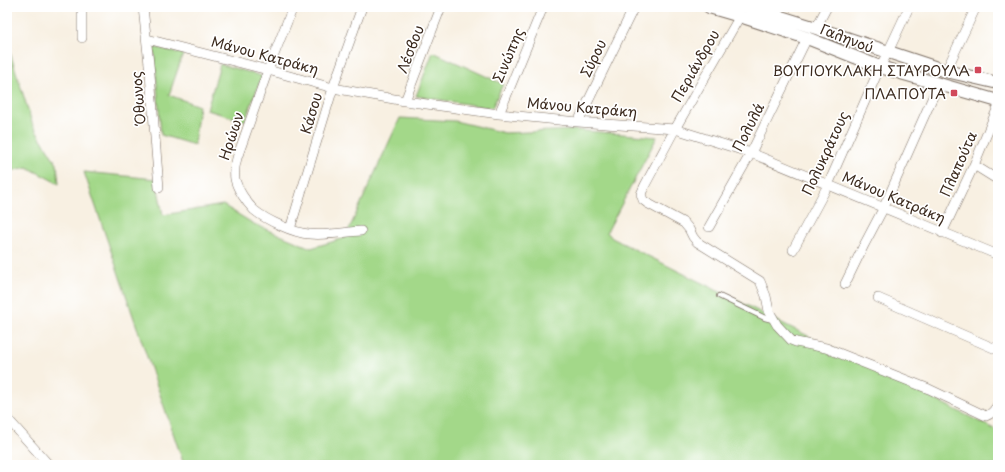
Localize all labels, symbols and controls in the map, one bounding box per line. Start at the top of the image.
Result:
street label: Γαληνού [817,18,877,58]
street label: Λέσβου [391,22,429,76]
street label: Σινώπης [487,24,529,86]
street label: Περιάνδρου [666,26,724,106]
street label: Μάνου Κατράκη [209,31,321,79]
street label: Σύρου [575,36,611,80]
place label: ΒΟΥΓΙΟΥΚΛΑΚΗ ΣΤΑΥΡΟΥΛΑ [773,60,970,81]
marker: ΒΟΥΓΙΟΥΚΛΑΚΗ ΣΤΑΥΡΟΥΛΑ [973,65,983,75]
street label: Όθωνος [125,70,151,128]
place label: ΠΛΑΠΟΥΤΑ [865,83,946,104]
marker: ΠΛΑΠΟΥΤΑ [949,88,959,98]
street label: Κάσου [295,90,327,136]
street label: Μάνου Κατράκη [526,92,638,122]
street label: Πολυλά [727,99,769,155]
street label: Πολυκράτους [796,107,854,199]
street label: Ηρώων [213,109,249,163]
street label: Πλαπούτα [934,128,982,200]
street label: Μάνου Κατράκη [839,166,949,228]

